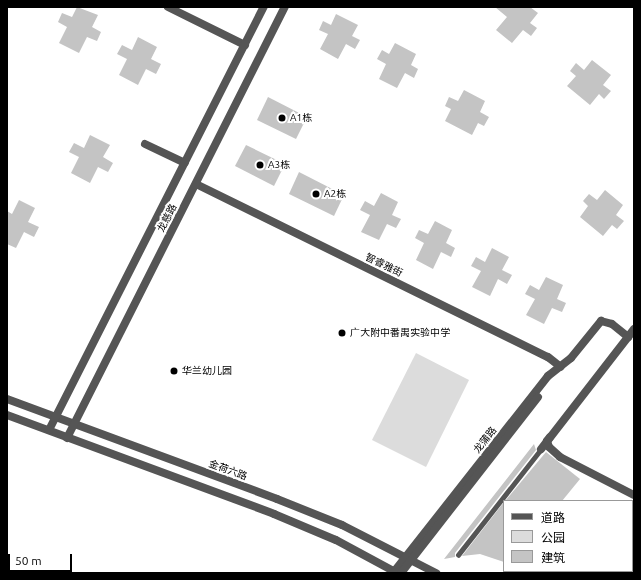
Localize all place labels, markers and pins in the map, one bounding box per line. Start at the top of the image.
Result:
place label: A1栋 [290,112,312,124]
marker: A1栋 [277,113,287,123]
place label: A3栋 [268,159,290,171]
marker: A3栋 [255,160,265,170]
place label: A2栋 [324,188,346,200]
marker: A2栋 [311,189,321,199]
place label: 广大附中番禺实验中学 [350,327,450,339]
marker: 广大附中番禺实验中学 [337,328,347,338]
place label: 华兰幼儿园 [182,365,232,377]
marker: 华兰幼儿园 [169,366,179,376]

